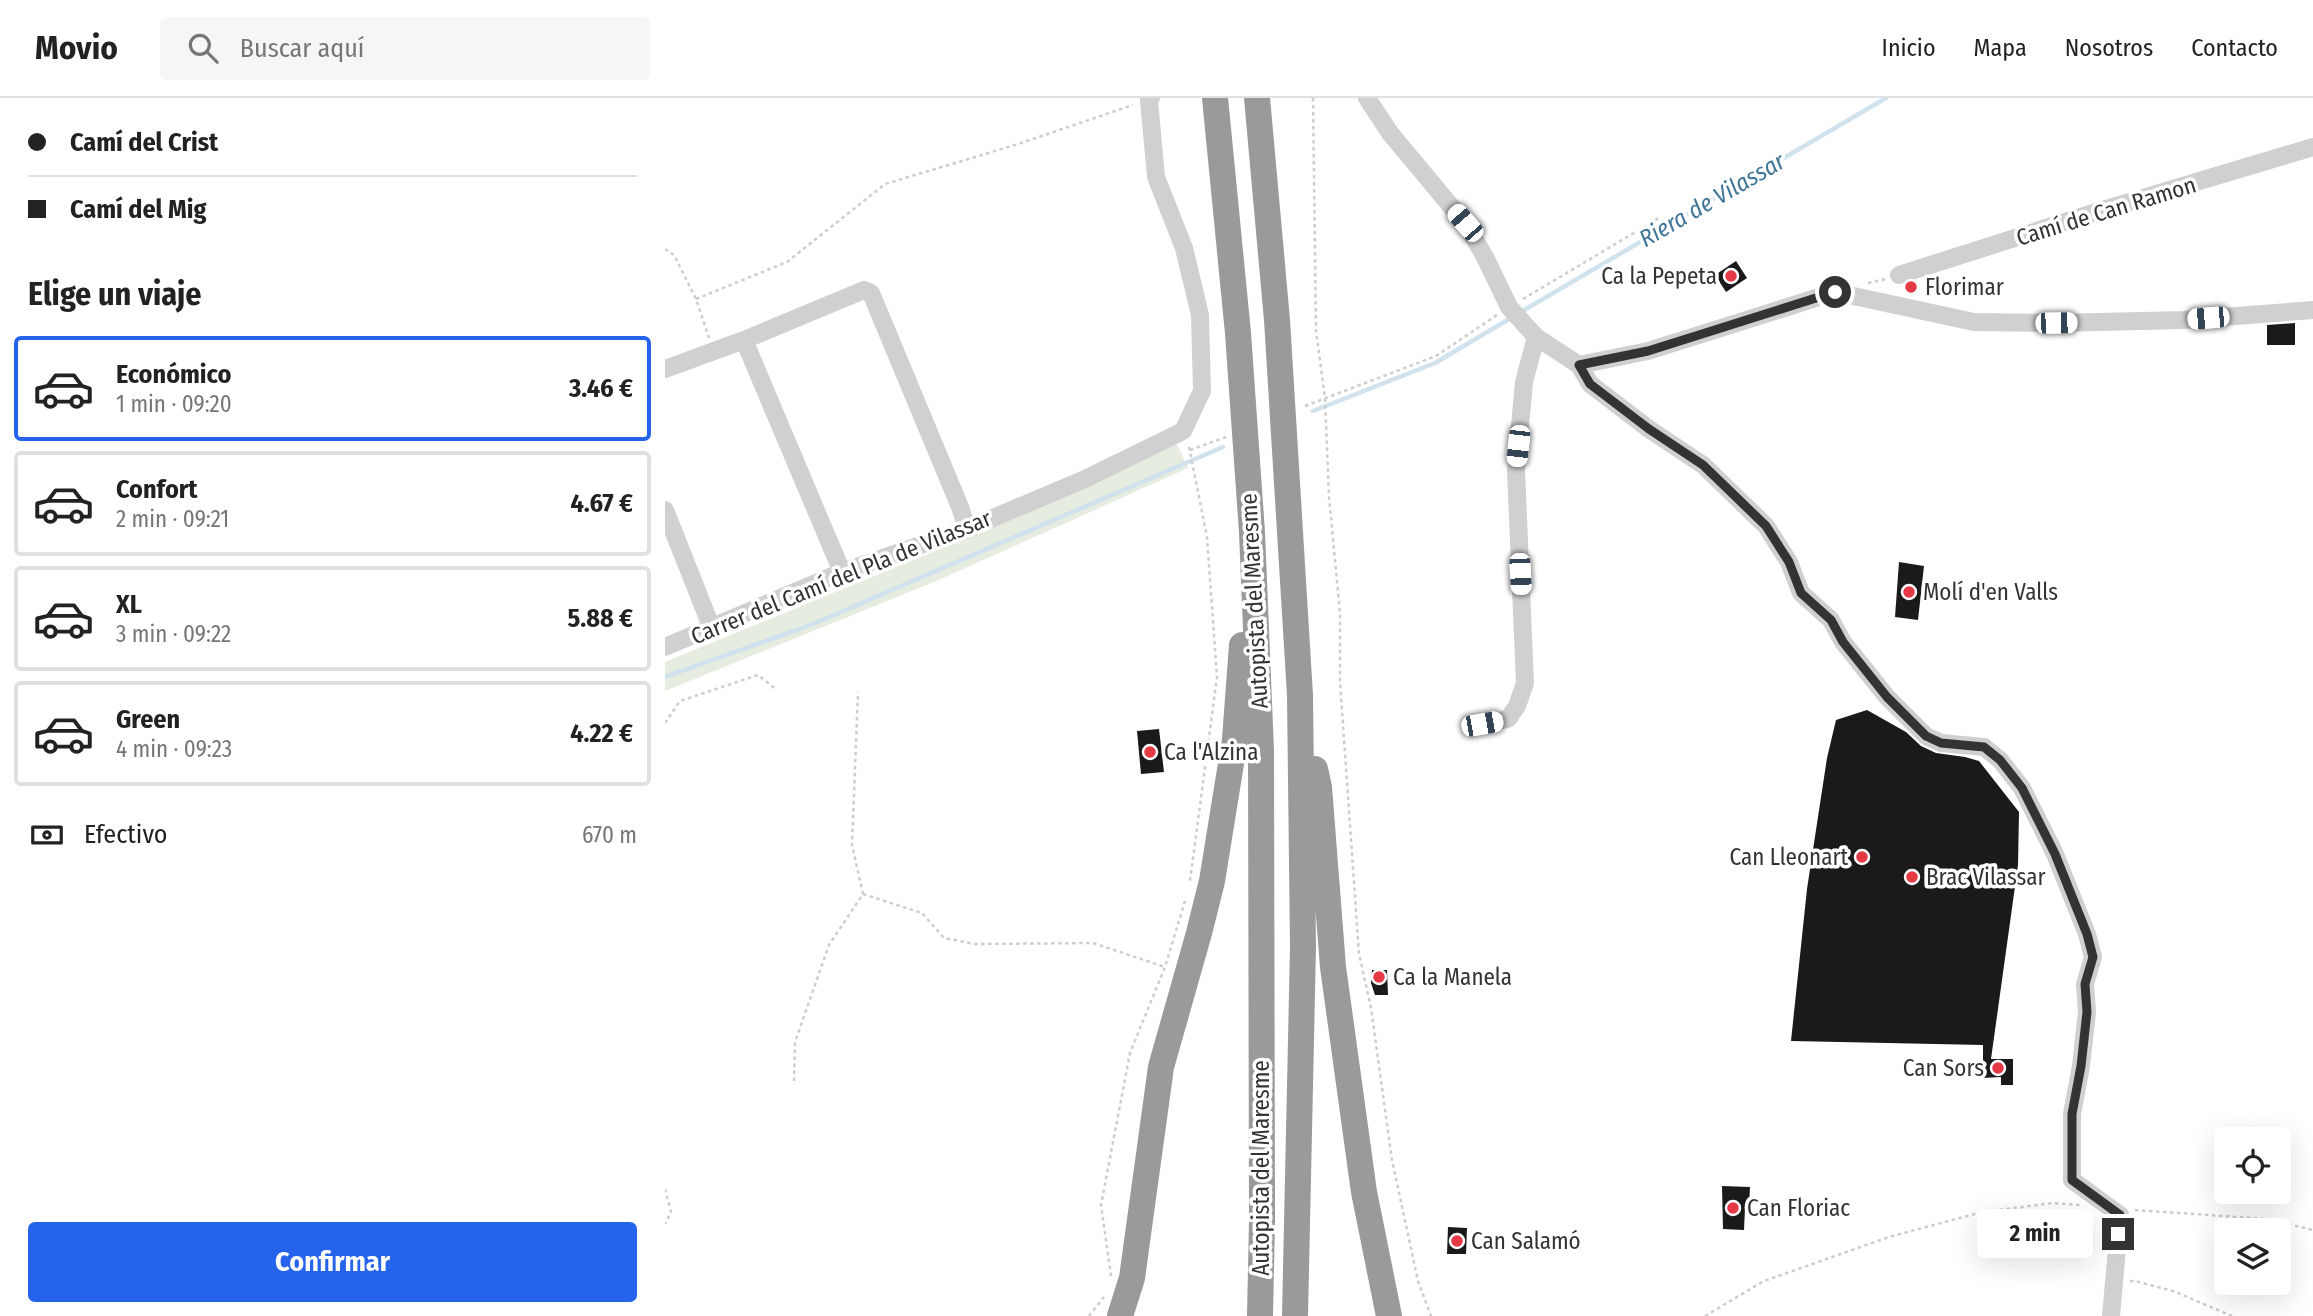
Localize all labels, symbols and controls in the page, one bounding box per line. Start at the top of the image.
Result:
search box [160,17,650,80]
text: Movio [35,28,118,68]
icon: search [184,29,222,67]
text: Buscar aquí [240,33,364,64]
text: Inicio [1882,34,1936,62]
text: Mapa [1974,34,2027,62]
text: Nosotros [2065,34,2153,62]
text: Contacto [2191,34,2278,62]
text: Camí del Crist [70,127,218,158]
water label: Riera de Vilassar [1634,147,1790,253]
street label: Camí de Can Ramon [2013,170,2199,252]
text: Camí del Mig [70,194,207,225]
car [1444,200,1487,246]
place label: Ca la Pepeta [1601,262,1717,290]
marker: Ca la Pepeta [1723,268,1739,284]
place label: Florimar [1925,273,2004,301]
text: Elige un viaje [28,275,201,313]
route start [1819,276,1851,308]
marker: Florimar [1903,279,1919,295]
car [2187,306,2230,330]
car [2035,312,2078,334]
icon: car [32,357,95,420]
text: Económico [116,359,231,390]
text: 3.46 € [569,373,633,404]
text: 1 min · 09:20 [116,390,232,418]
car [1506,424,1531,468]
icon: car [32,472,95,535]
text: Confort [116,474,197,505]
text: 4.67 € [570,488,633,519]
street label: Autopista del Maresme [1234,493,1274,709]
street label: Carrer del Camí del Pla de Vilassar [687,504,995,650]
text: 2 min · 09:21 [116,505,229,533]
car [1509,552,1532,596]
place label: Molí d'en Valls [1923,578,2058,606]
marker: Molí d'en Valls [1901,584,1917,600]
icon: car [32,587,95,650]
text: XL [116,589,142,620]
text: 5.88 € [567,603,633,634]
text: 3 min · 09:22 [116,620,231,648]
icon: car [32,702,95,765]
text: Green [116,704,180,735]
car [1460,710,1505,738]
text: 4.22 € [570,718,633,749]
text: 4 min · 09:23 [116,735,232,763]
place label: Ca l'Alzina [1164,738,1258,766]
marker: Ca l'Alzina [1142,744,1158,760]
icon: cash [28,816,66,854]
text: Efectivo [84,819,168,850]
text: 670 m [582,821,637,849]
place label: Can Lleonart [1729,843,1848,871]
marker: Can Lleonart [1854,849,1870,865]
place label: Brac Vilassar [1926,863,2046,891]
marker: Brac Vilassar [1904,869,1920,885]
place label: Ca la Manela [1393,963,1512,991]
marker: Ca la Manela [1371,969,1387,985]
place label: Can Sors [1903,1054,1984,1082]
street label: Autopista del Maresme [1247,1060,1275,1276]
marker: Can Sors [1990,1060,2006,1076]
map controls [2214,1127,2291,1295]
button: locate [2214,1127,2291,1204]
place label: Can Floriac [1747,1194,1850,1222]
marker: Can Floriac [1725,1200,1741,1216]
callout: 2 min [1978,1210,2093,1258]
route end [2102,1218,2134,1250]
button: layers [2214,1218,2291,1295]
text: 2 min [2010,1219,2061,1247]
button: Confirmar [28,1222,637,1302]
place label: Can Salamó [1471,1227,1581,1255]
marker: Can Salamó [1449,1233,1465,1249]

